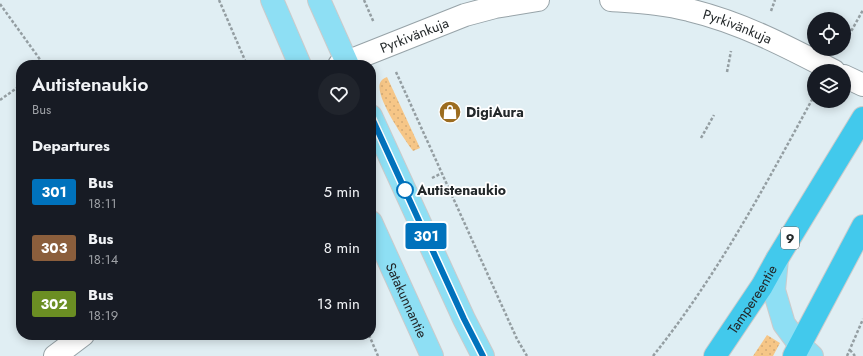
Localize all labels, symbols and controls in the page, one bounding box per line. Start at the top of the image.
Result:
street label: Pyrkivänkuja [701,4,775,49]
street label: Pyrkivänkuja [377,12,452,58]
map controls [807,12,851,108]
button: locate [807,12,851,56]
button: layers [807,64,851,108]
text: Autistenaukio [32,71,148,98]
button: heart [318,73,360,115]
shop icon: DigiAura [437,99,463,125]
text: Bus [32,100,51,119]
place label: DigiAura [466,102,524,122]
text: Departures [32,135,110,157]
text: Bus [88,172,113,194]
place label: Autistenaukio [416,180,506,200]
text: 5 min [324,181,360,203]
marker: Autistenaukio [396,181,414,199]
text: 301 [41,182,67,202]
text: 18:11 [88,194,117,213]
line badge: 301 [403,223,449,249]
text: 301 [413,226,439,246]
road number: 9 [781,227,799,249]
text: Bus [88,228,113,250]
text: 8 min [324,237,360,259]
text: 303 [41,238,67,258]
text: 18:14 [88,250,118,269]
street label: Satakunnantie [381,259,433,341]
street label: Tampereentie [723,261,782,338]
text: Bus [88,284,113,306]
text: 13 min [317,293,360,315]
text: 302 [40,294,68,314]
text: 18:19 [88,306,118,325]

